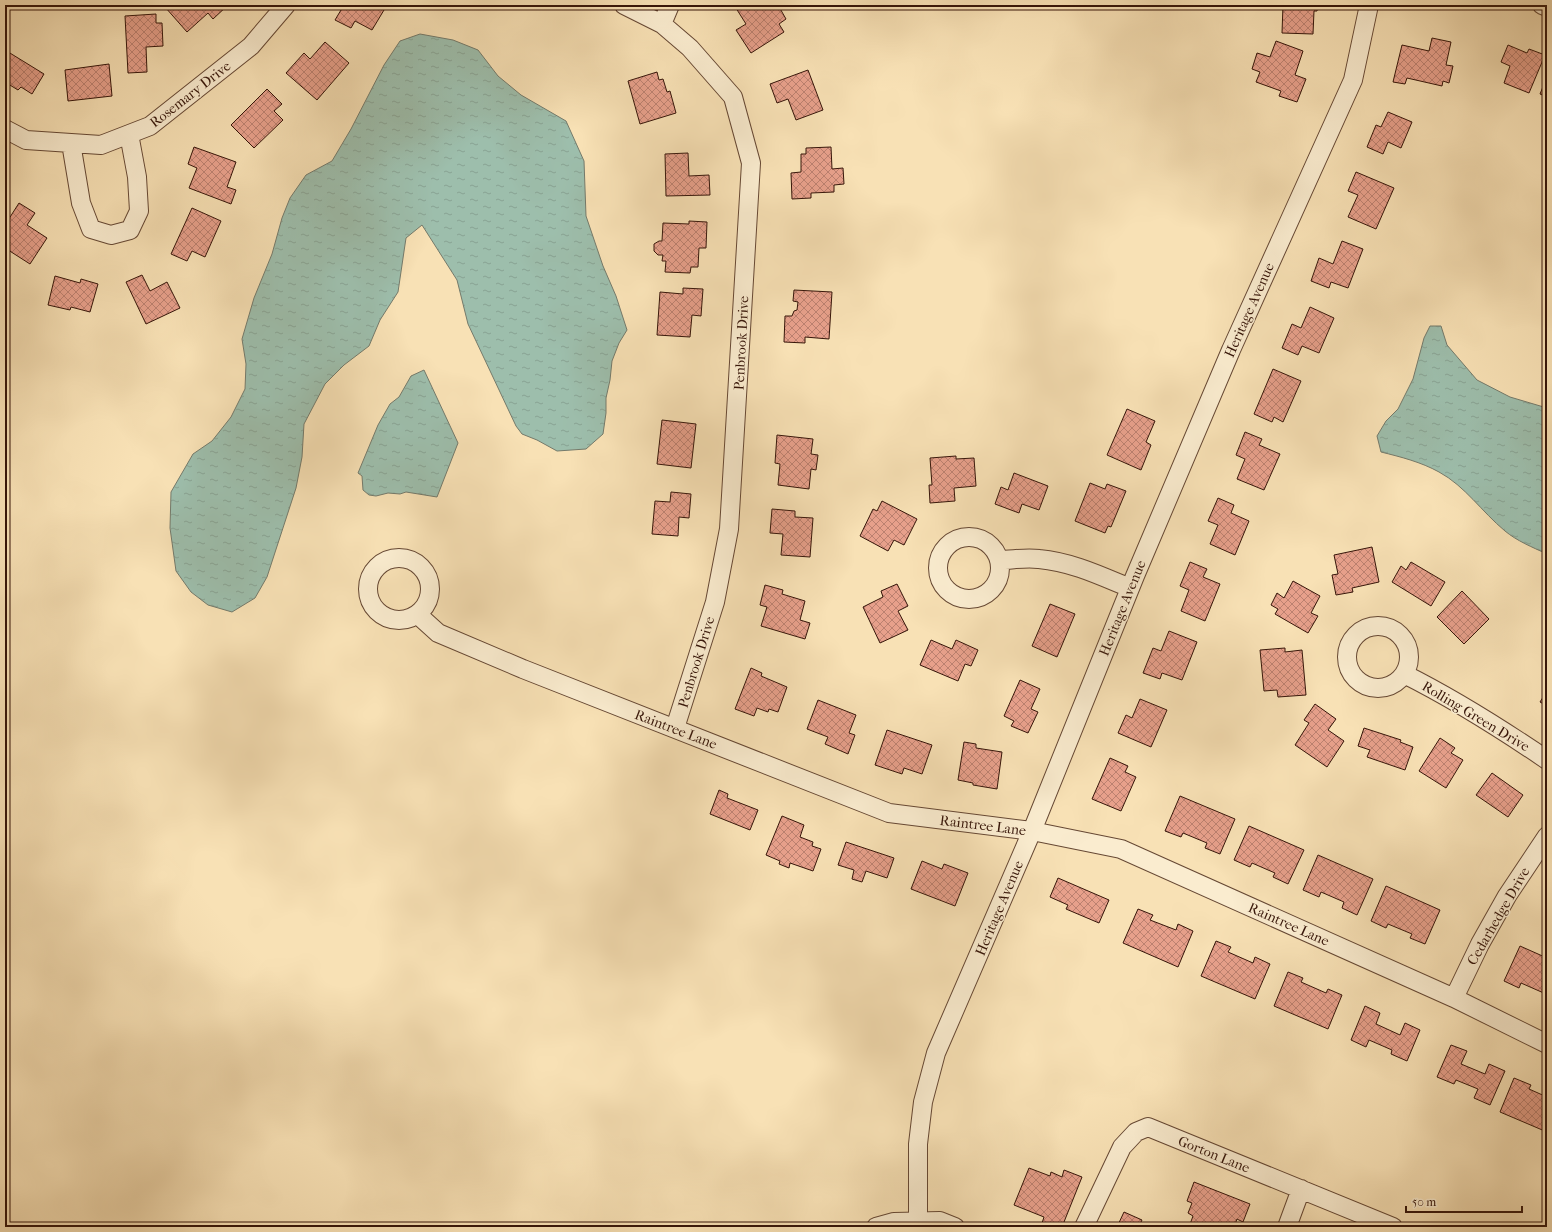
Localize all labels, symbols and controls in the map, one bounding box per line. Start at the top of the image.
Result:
street label: Rosemary Drive [147,58,234,131]
street label: Heritage Avenue [1221,260,1278,360]
street label: Penbrook Drive [731,295,752,391]
street label: Heritage Avenue [1095,558,1149,659]
street label: Penbrook Drive [674,614,718,710]
street label: Rolling Green Drive [1419,678,1533,755]
street label: Raintree Lane [632,706,719,753]
street label: Raintree Lane [939,812,1027,839]
street label: Heritage Avenue [972,858,1027,958]
street label: Cedarhedge Drive [1464,864,1533,968]
street label: Raintree Lane [1246,899,1332,950]
street label: Gorton Lane [1175,1132,1252,1177]
scale bar [1406,1188,1522,1214]
text: 50 m [1412,1195,1436,1209]

